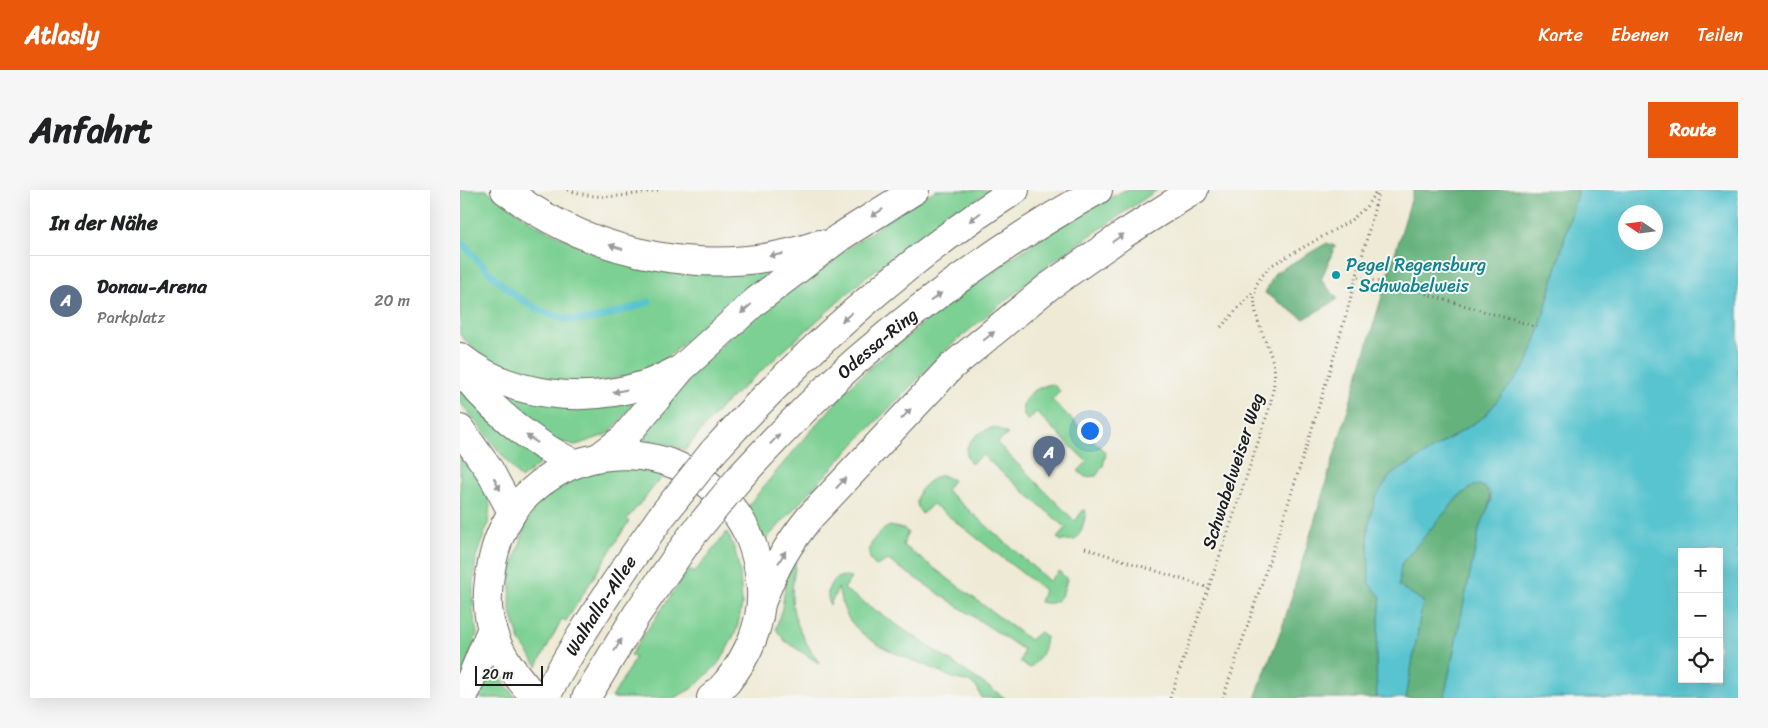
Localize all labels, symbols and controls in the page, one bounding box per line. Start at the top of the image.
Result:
text: Atlasly [25,14,99,56]
text: Karte [1539,19,1583,51]
text: Ebenen [1611,19,1669,51]
text: Teilen [1697,19,1743,51]
text: Anfahrt [30,99,153,161]
button: Route [1648,102,1738,158]
text: In der Nähe [50,204,158,242]
north arrow [1618,205,1663,250]
one-way arrow [870,208,884,218]
one-way arrow [968,212,982,222]
one-way arrow [1112,233,1125,243]
one-way arrow [608,242,623,250]
place label: Pegel Regensburg - Schwabelweis [1346,249,1486,302]
one-way arrow [768,251,784,259]
marker: Pegel Regensburg - Schwabelweis [1330,269,1342,281]
text: Donau-Arena [97,270,207,303]
text: A [61,286,71,315]
text: 20 m [374,286,410,315]
one-way arrow [929,292,943,302]
street label: Odessa-Ring [829,299,925,387]
text: Parkplatz [97,303,165,332]
one-way arrow [740,304,753,315]
one-way arrow [841,311,853,323]
one-way arrow [982,330,995,341]
one-way arrow [612,387,628,395]
street label: Schwabelweiser Weg [1193,389,1273,553]
one-way arrow [900,409,912,421]
your location [1077,418,1103,444]
one-way arrow [769,434,781,446]
one-way arrow [526,435,539,444]
pin: A [1033,436,1065,477]
one-way arrow [493,476,501,491]
one-way arrow [835,478,847,490]
street label: Walhalla-Allee [556,548,645,662]
map controls [1678,548,1723,683]
button: + [1678,548,1723,593]
one-way arrow [777,550,786,563]
button: − [1678,593,1723,638]
button: locate [1678,638,1723,683]
one-way arrow [614,639,623,652]
text: 20 m [482,662,513,687]
scale bar [475,663,542,686]

